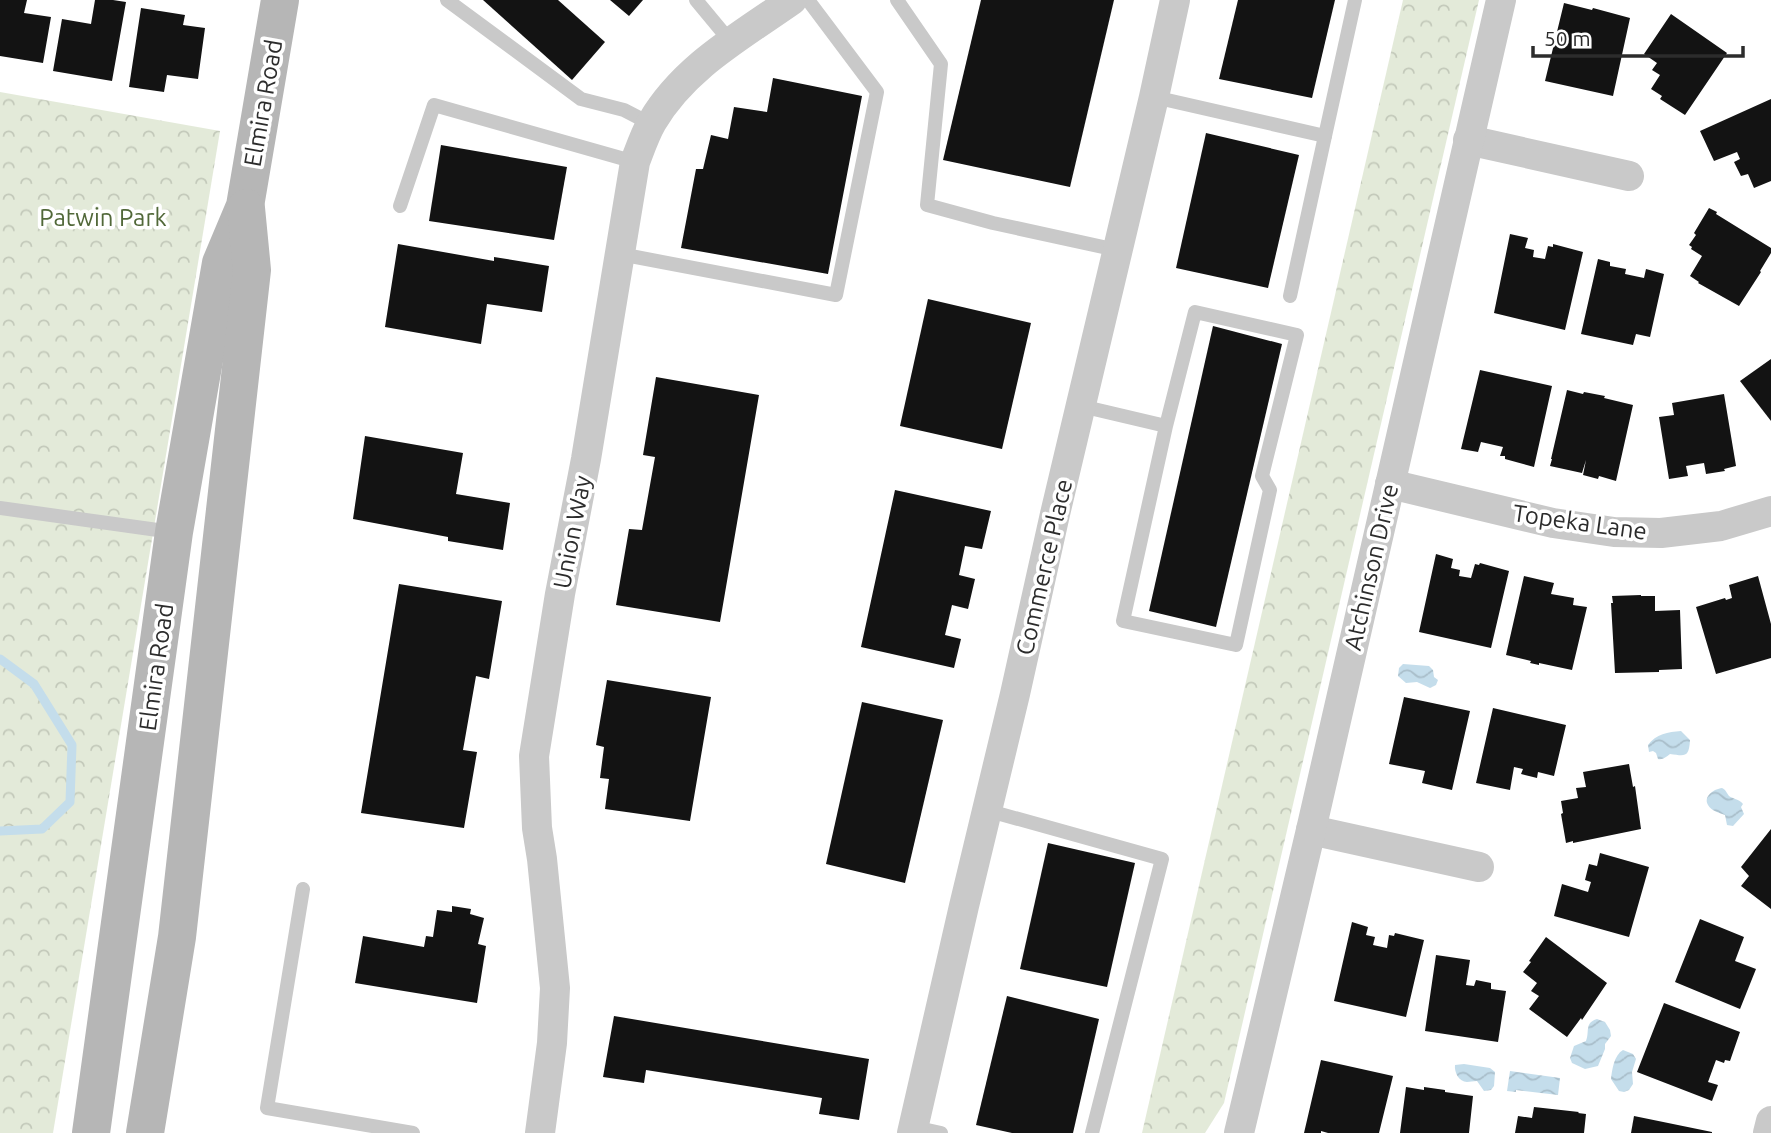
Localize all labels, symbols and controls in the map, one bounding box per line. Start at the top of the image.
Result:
scale bar [1533,14,1743,58]
text: 50 m [1544,26,1591,50]
street label: Elmira Road [239,37,287,169]
park label: Patwin Park [39,204,167,231]
street label: Union Way [548,473,596,591]
street label: Commerce Place [1011,476,1077,658]
street label: Atchinson Drive [1339,481,1403,653]
street label: Topeka Lane [1511,499,1649,545]
street label: Elmira Road [134,601,178,733]

